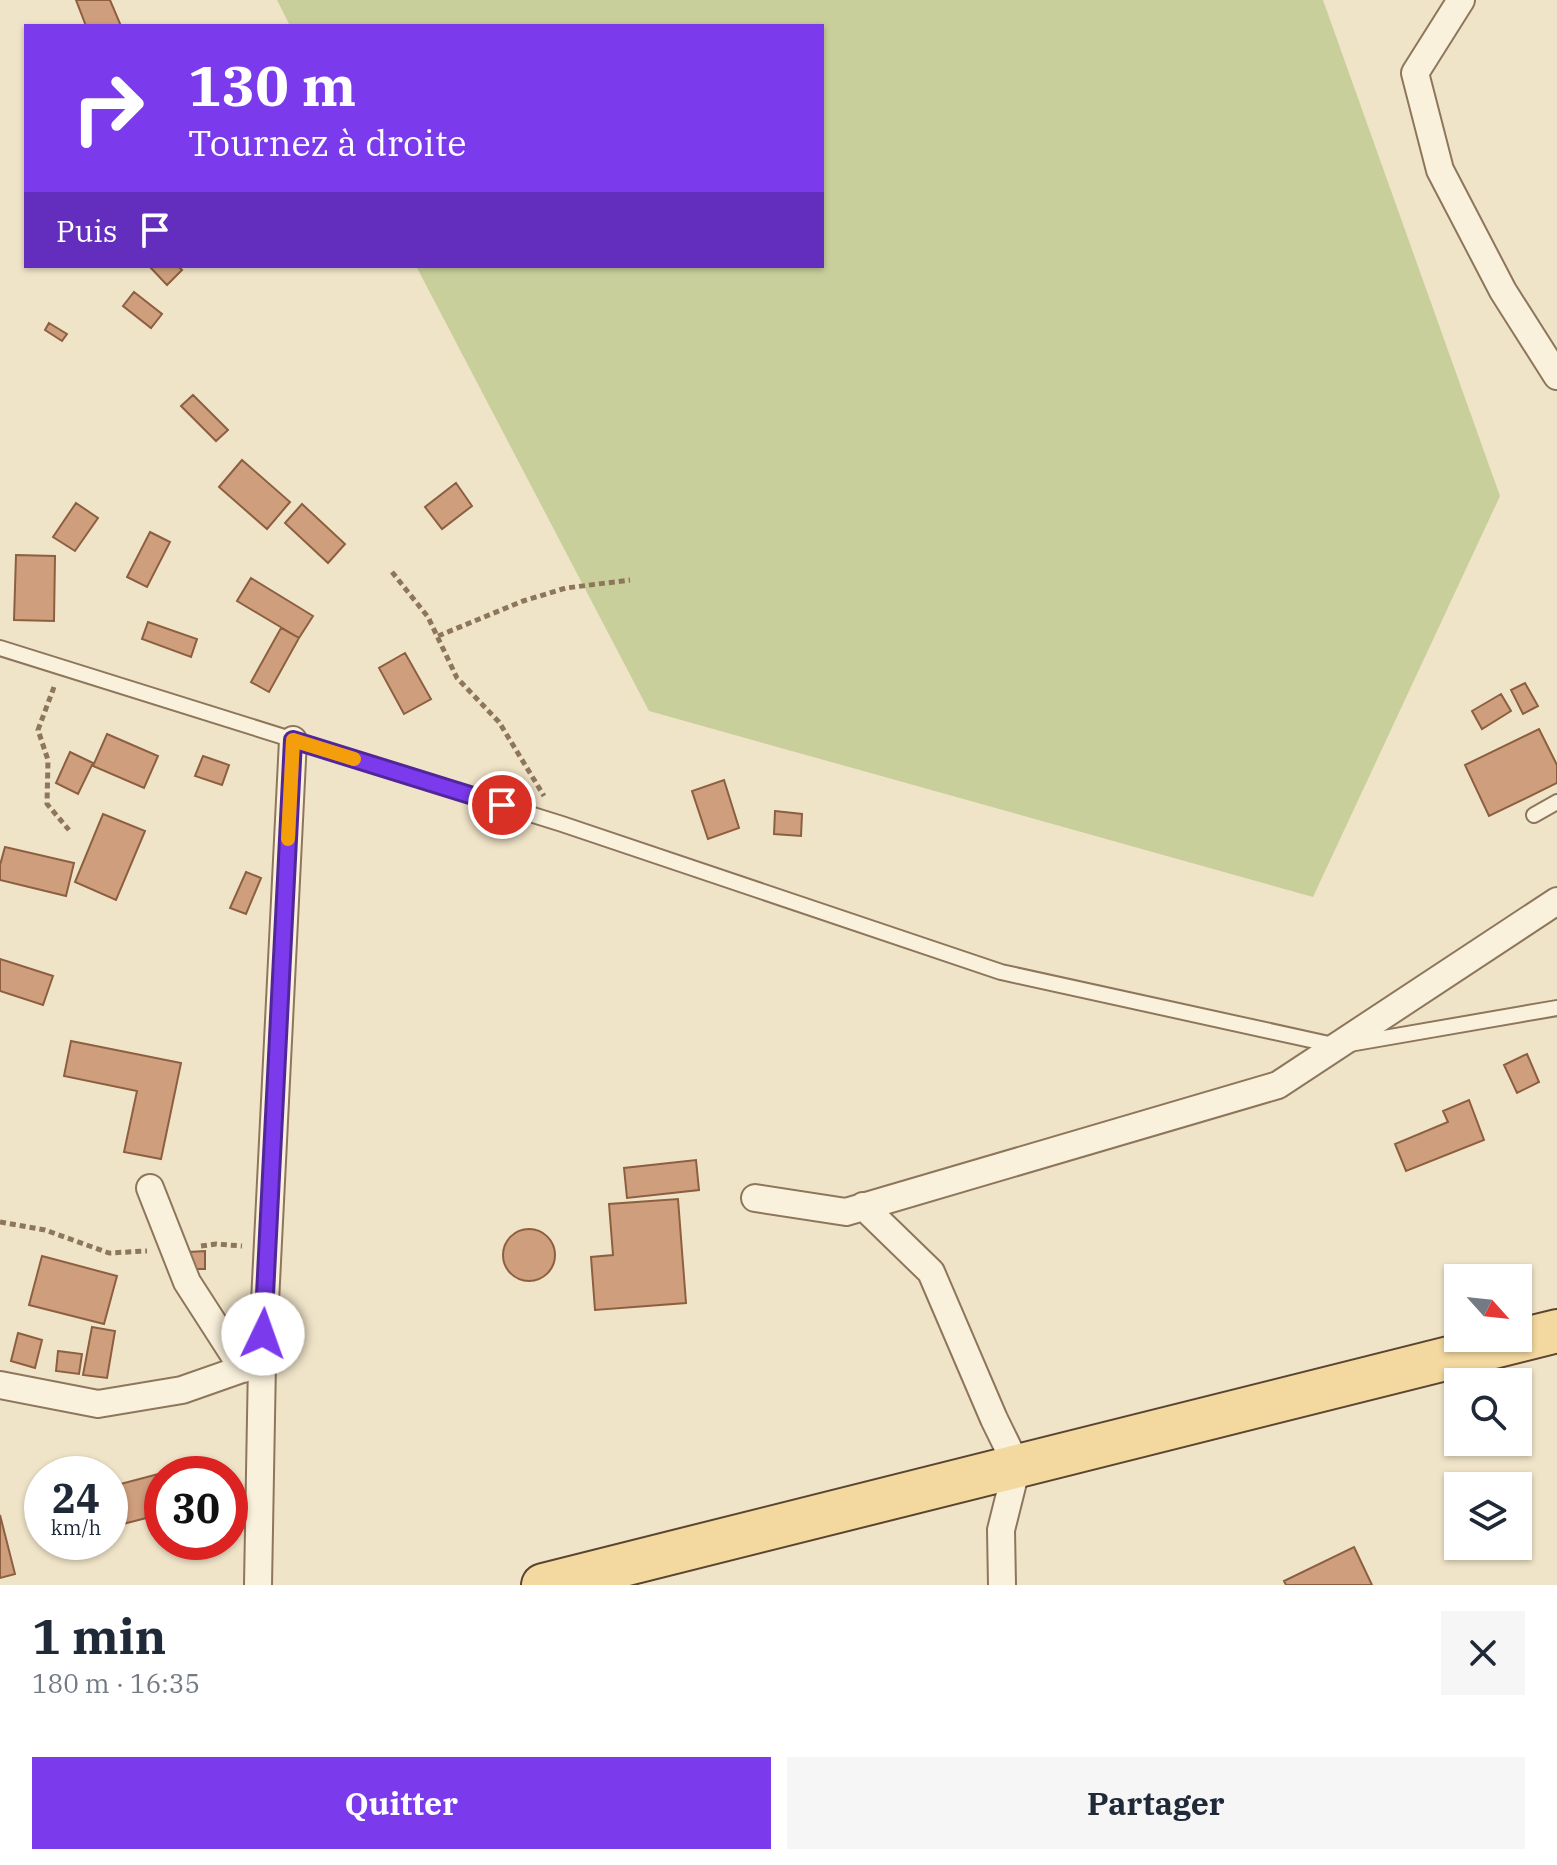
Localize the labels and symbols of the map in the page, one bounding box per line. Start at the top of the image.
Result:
pin [468,771,536,839]
north arrow [1444,1264,1532,1352]
position arrow [221,1292,305,1376]
speed limit sign: 30 [144,1456,248,1560]

